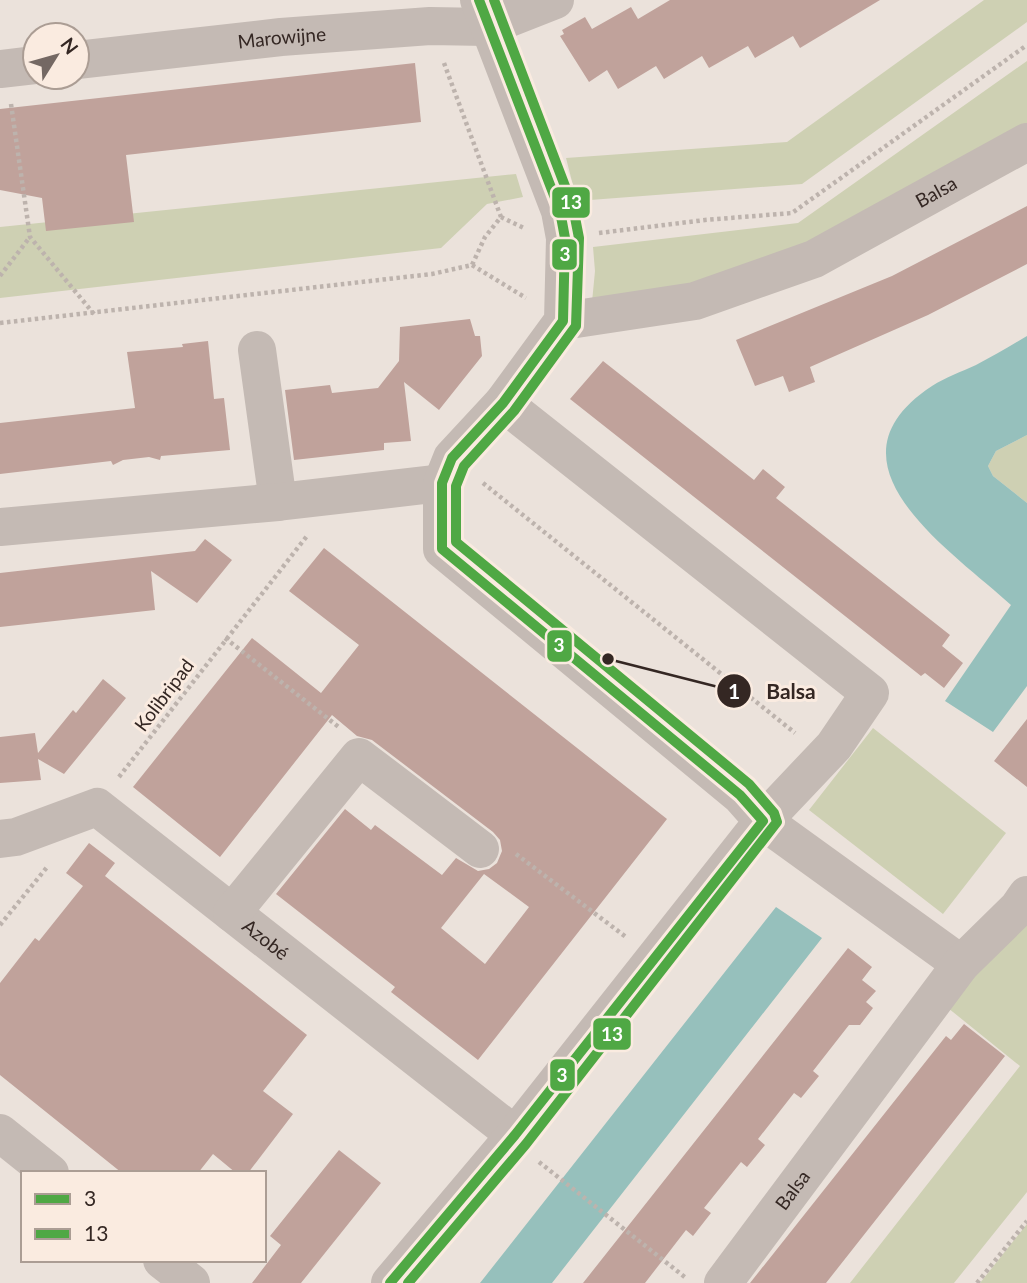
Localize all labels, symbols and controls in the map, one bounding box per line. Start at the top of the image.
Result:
north arrow [21,21,91,91]
street label: Marowijne [236,22,327,53]
text: N [56,33,84,58]
street label: Balsa [911,171,961,212]
line badge: 13 [551,186,591,219]
text: 13 [560,190,582,213]
line badge: 3 [551,238,578,271]
text: 3 [559,242,571,265]
line badge: 3 [546,629,573,663]
text: 3 [553,633,565,656]
street label: Kolibripad [129,654,198,735]
callout: Balsa [717,670,829,712]
text: 1 [728,678,740,703]
text: Balsa [766,678,816,703]
street label: Azobé [238,914,294,964]
line badge: 13 [592,1017,632,1051]
text: 13 [601,1022,623,1045]
line badge: 3 [549,1058,576,1092]
text: 3 [556,1063,568,1086]
street label: Balsa [770,1165,814,1214]
legend [21,1171,266,1262]
text: 3 [84,1185,96,1210]
text: 13 [84,1220,108,1245]

